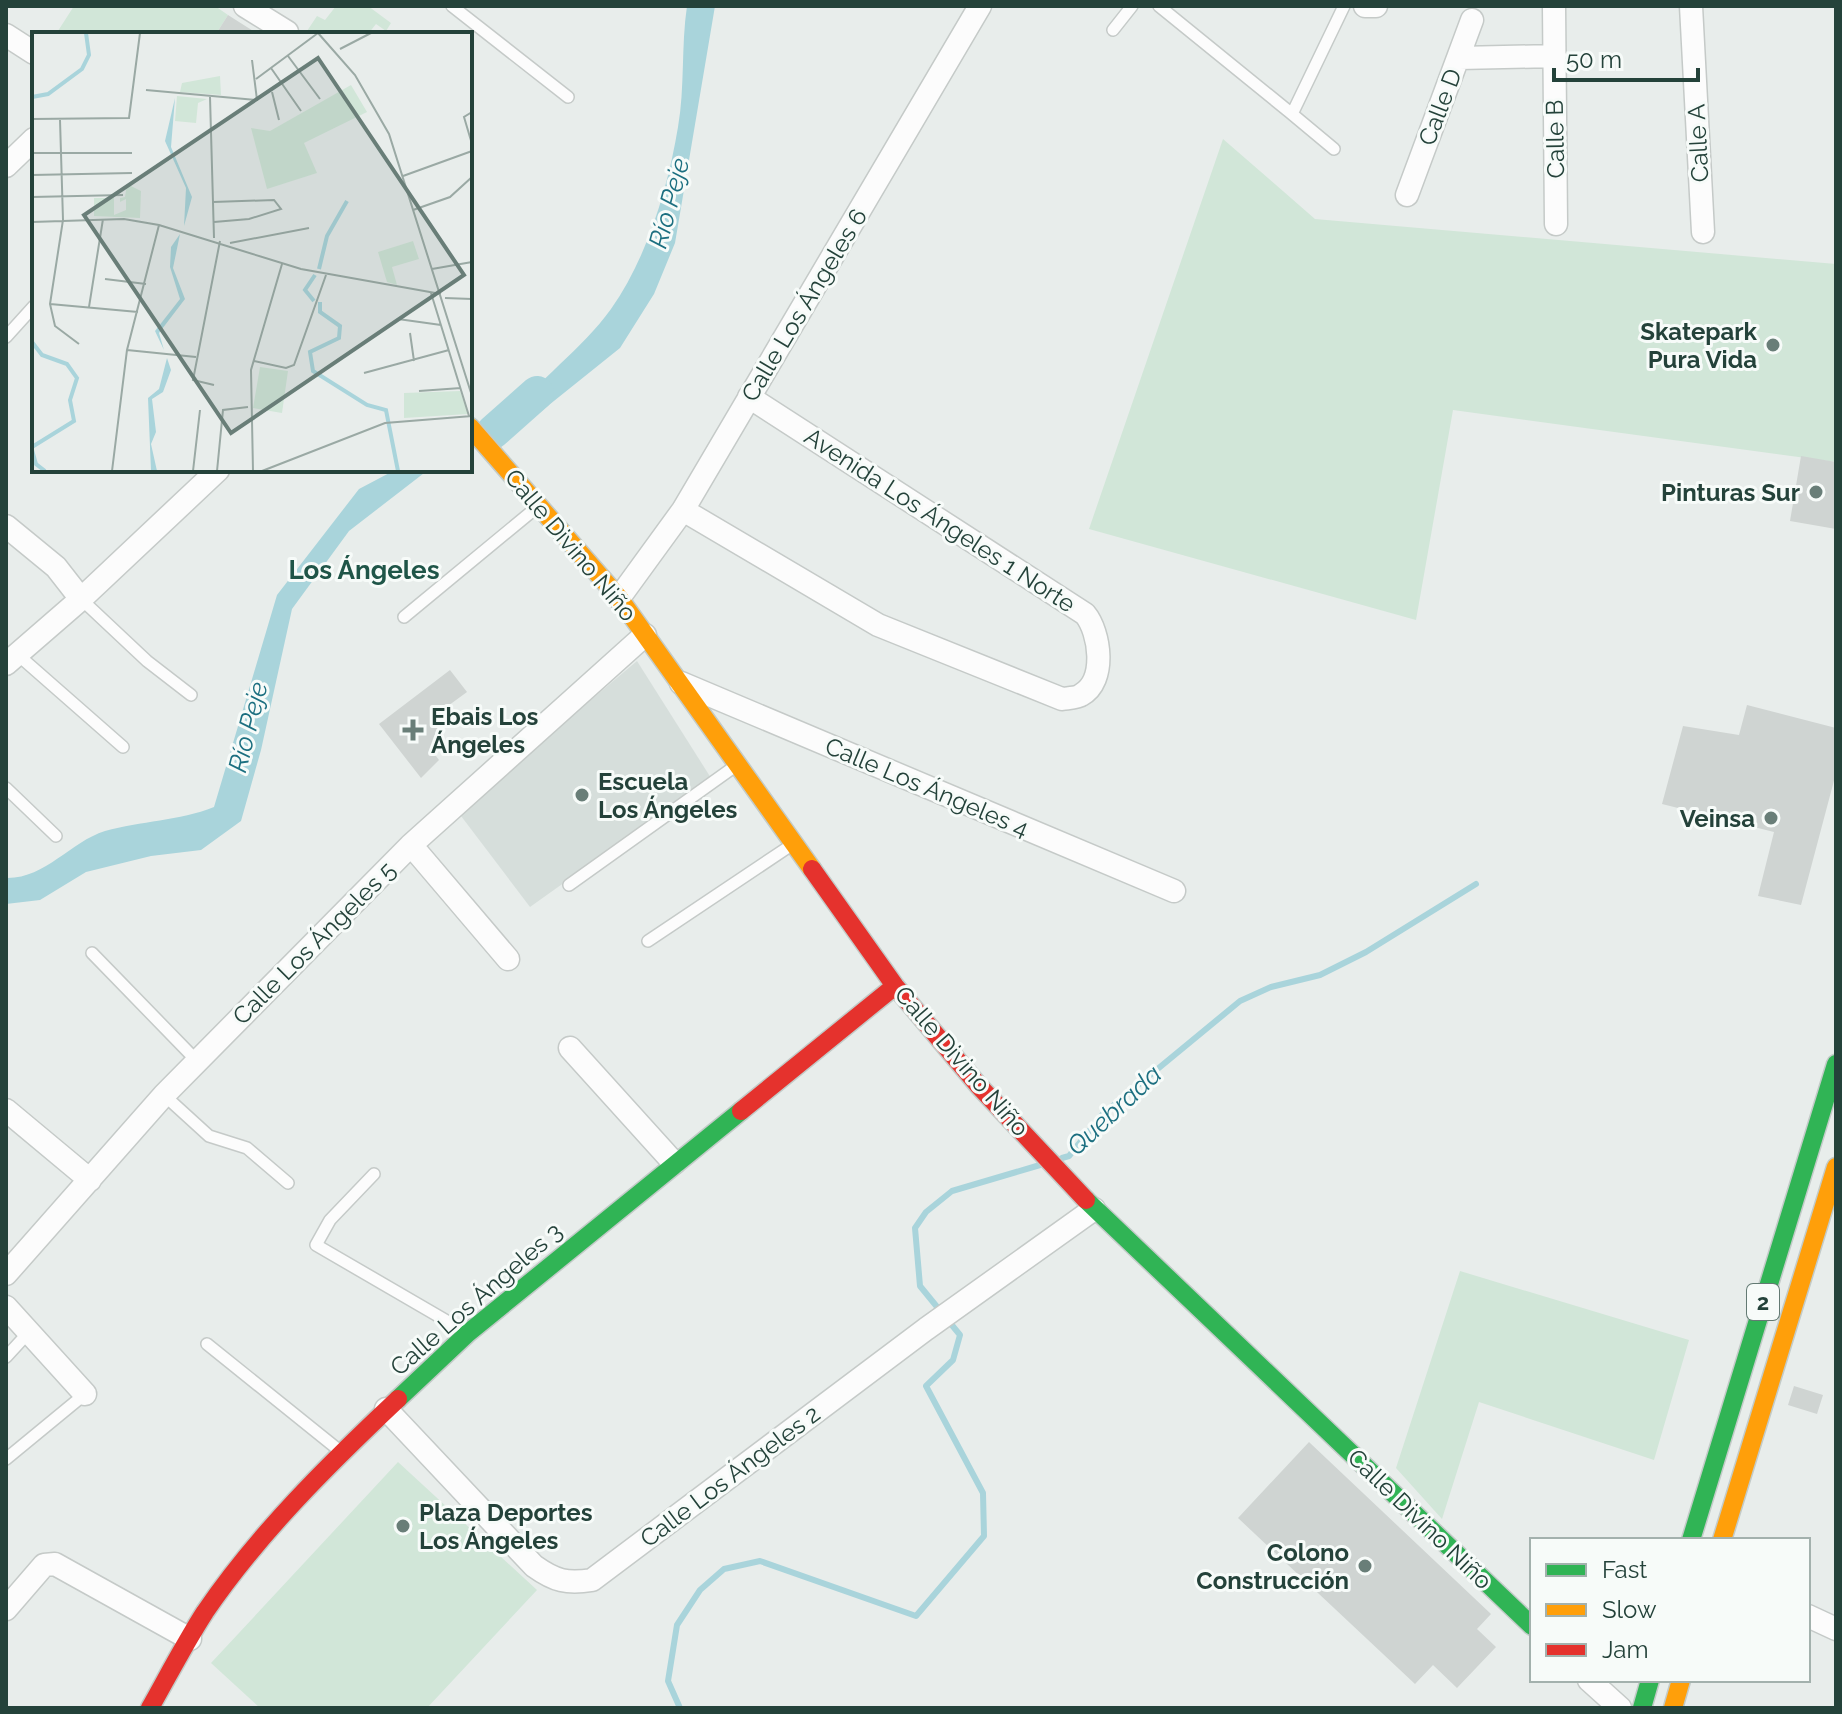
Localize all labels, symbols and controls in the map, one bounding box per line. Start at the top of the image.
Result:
inset map [32,32,472,472]
scale bar [1554,32,1698,82]
text: 50 m [1566,45,1622,74]
street label: Calle D [1412,64,1468,150]
street label: Calle B [1540,99,1570,179]
street label: Calle A [1681,103,1715,183]
water label: Río Peje [643,155,695,251]
street label: Calle Los Ángeles 6 [735,203,873,407]
place label: Skatepark Pura Vida [1640,317,1758,374]
marker: Skatepark Pura Vida [1764,336,1782,354]
street label: Avenida Los Ángeles 1 Norte [799,422,1081,618]
street label: Calle Divino Niño [499,463,643,627]
place label: Pinturas Sur [1661,478,1800,507]
marker: Pinturas Sur [1807,483,1825,501]
district label: Los Ángeles [288,555,440,585]
water label: Río Peje [222,679,274,775]
place label: Ebais Los Ángeles [431,702,539,759]
marker: Ebais Los Ángeles [402,719,424,741]
street label: Calle Los Ángeles 4 [821,731,1033,843]
place label: Escuela Los Ángeles [598,767,738,824]
marker: Escuela Los Ángeles [573,786,591,804]
place label: Veinsa [1680,804,1755,833]
marker: Veinsa [1762,809,1780,827]
street label: Calle Los Ángeles 5 [227,856,401,1030]
street label: Calle Divino Niño [889,980,1035,1142]
water label: Quebrada [1061,1059,1167,1161]
street label: Calle Los Ángeles 3 [384,1217,568,1381]
road number: 2 [1747,1284,1779,1320]
street label: Calle Los Ángeles 2 [634,1399,826,1553]
street label: Calle Divino Niño [1342,1443,1498,1595]
place label: Plaza Deportes Los Ángeles [419,1498,593,1555]
marker: Plaza Deportes Los Ángeles [394,1517,412,1535]
place label: Colono Construcción [1196,1538,1349,1595]
legend [1530,1538,1810,1682]
text: Fast [1602,1555,1647,1584]
marker: Colono Construcción [1356,1557,1374,1575]
text: Slow [1602,1595,1657,1624]
text: Jam [1602,1635,1648,1664]

